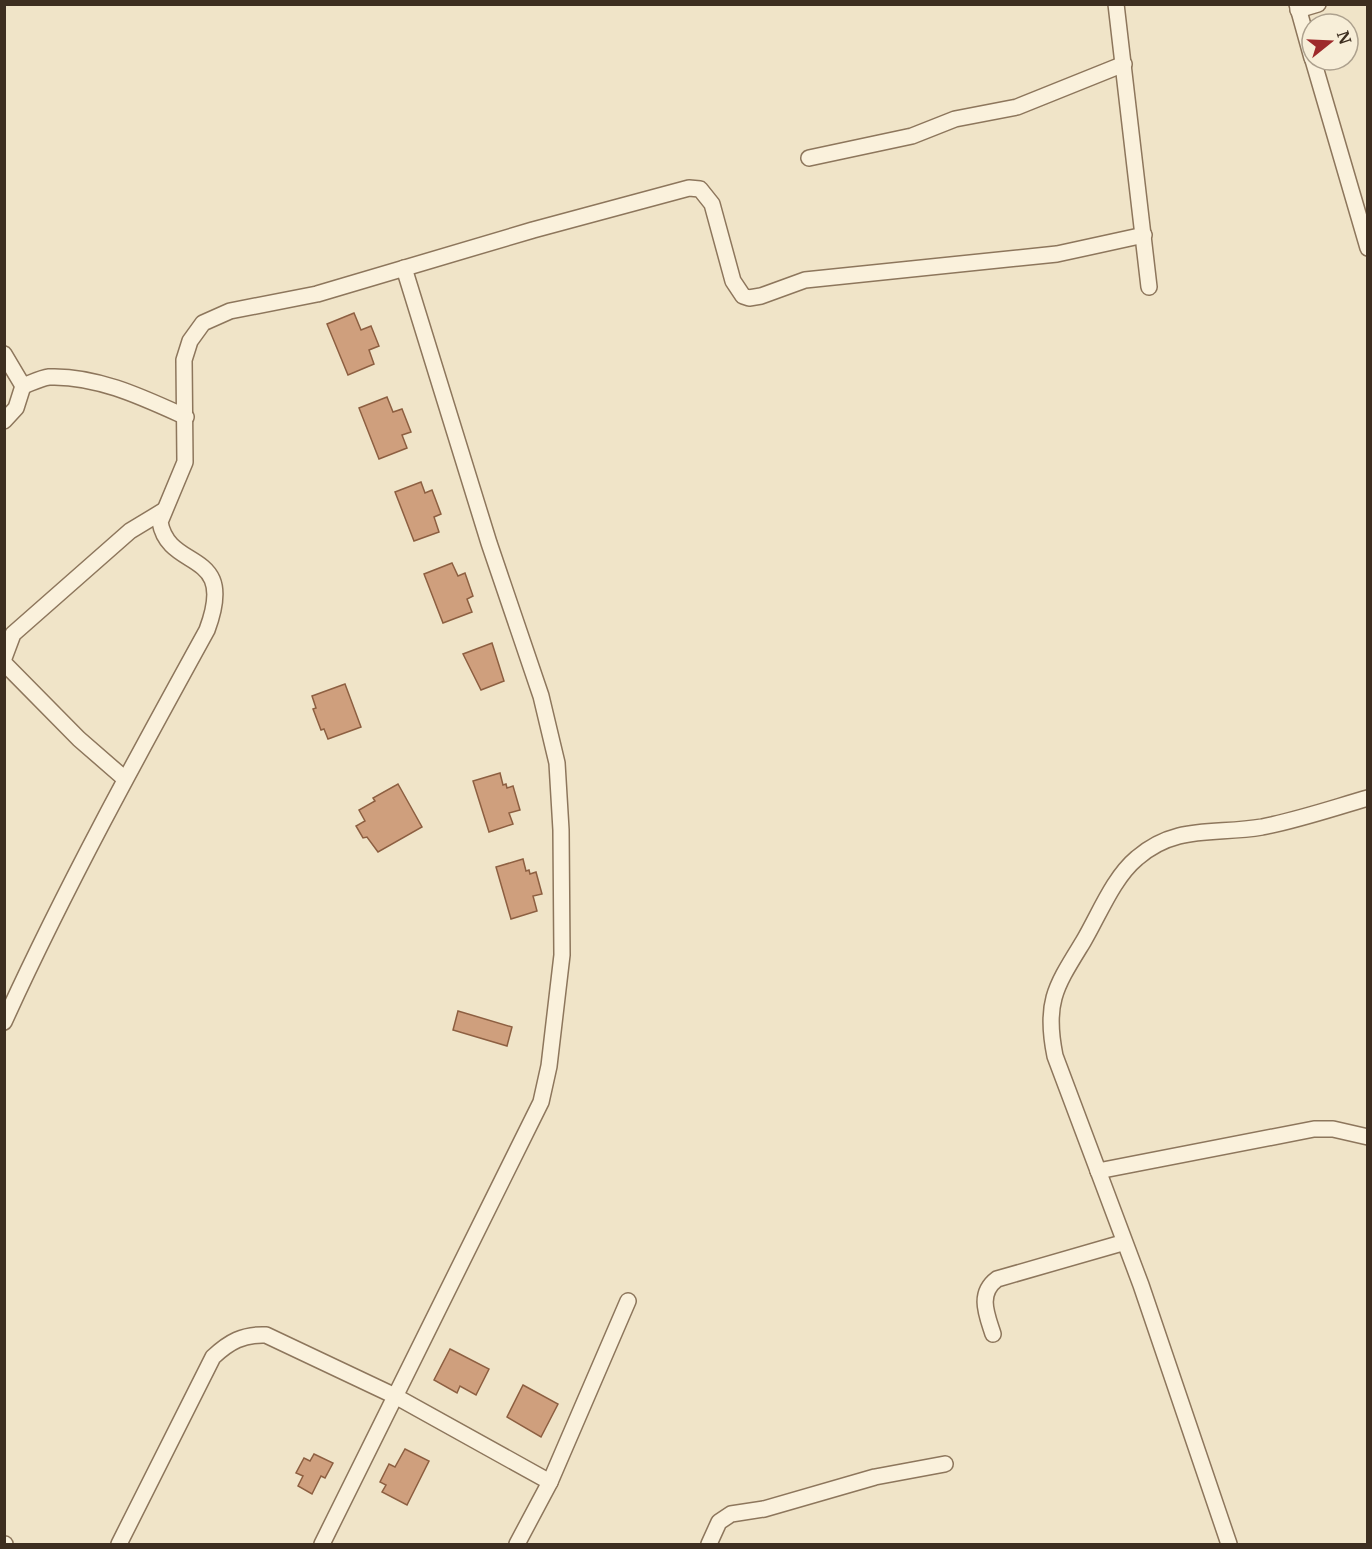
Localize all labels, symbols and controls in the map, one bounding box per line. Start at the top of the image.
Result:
north arrow [1300,12,1360,72]
text: N [1333,28,1356,47]

